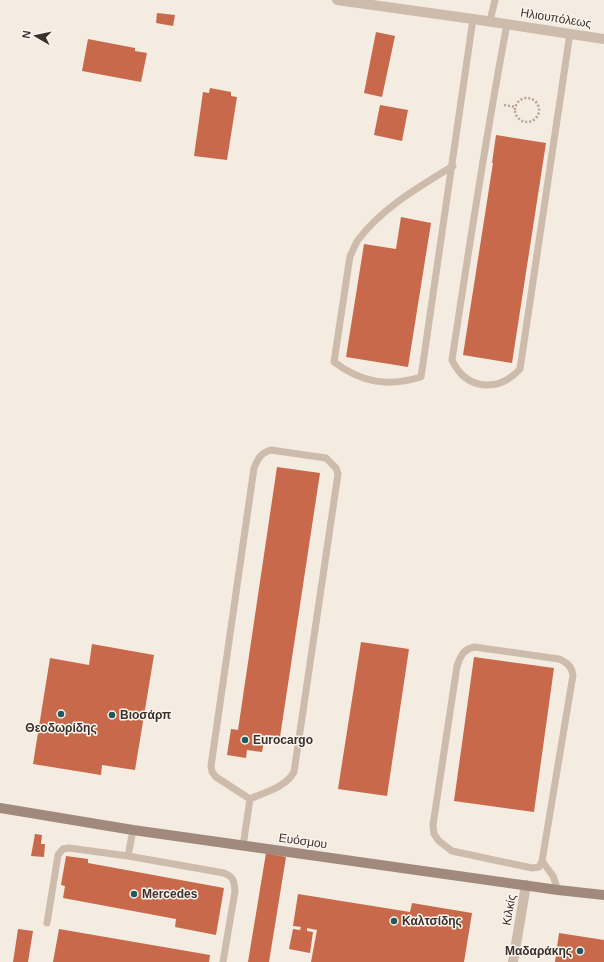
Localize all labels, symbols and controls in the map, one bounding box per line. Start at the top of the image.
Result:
street label: Ηλιουπόλεως [519,5,593,31]
north arrow [16,16,56,56]
text: N [20,30,33,39]
place label: Βιοσάρπ [120,708,171,722]
marker: Θεοδωρίδης [56,709,66,719]
marker: Βιοσάρπ [107,710,117,720]
place label: Θεοδωρίδης [25,721,97,735]
place label: Eurocargo [253,733,313,747]
marker: Eurocargo [240,735,250,745]
street label: Ευόσμου [278,831,328,851]
place label: Mercedes [142,887,198,901]
marker: Mercedes [129,889,139,899]
street label: Κιλκίς [499,893,519,927]
place label: Καλτσίδης [402,914,462,928]
marker: Καλτσίδης [389,916,399,926]
place label: Μαδαράκης [505,944,572,958]
marker: Μαδαράκης [575,946,585,956]

